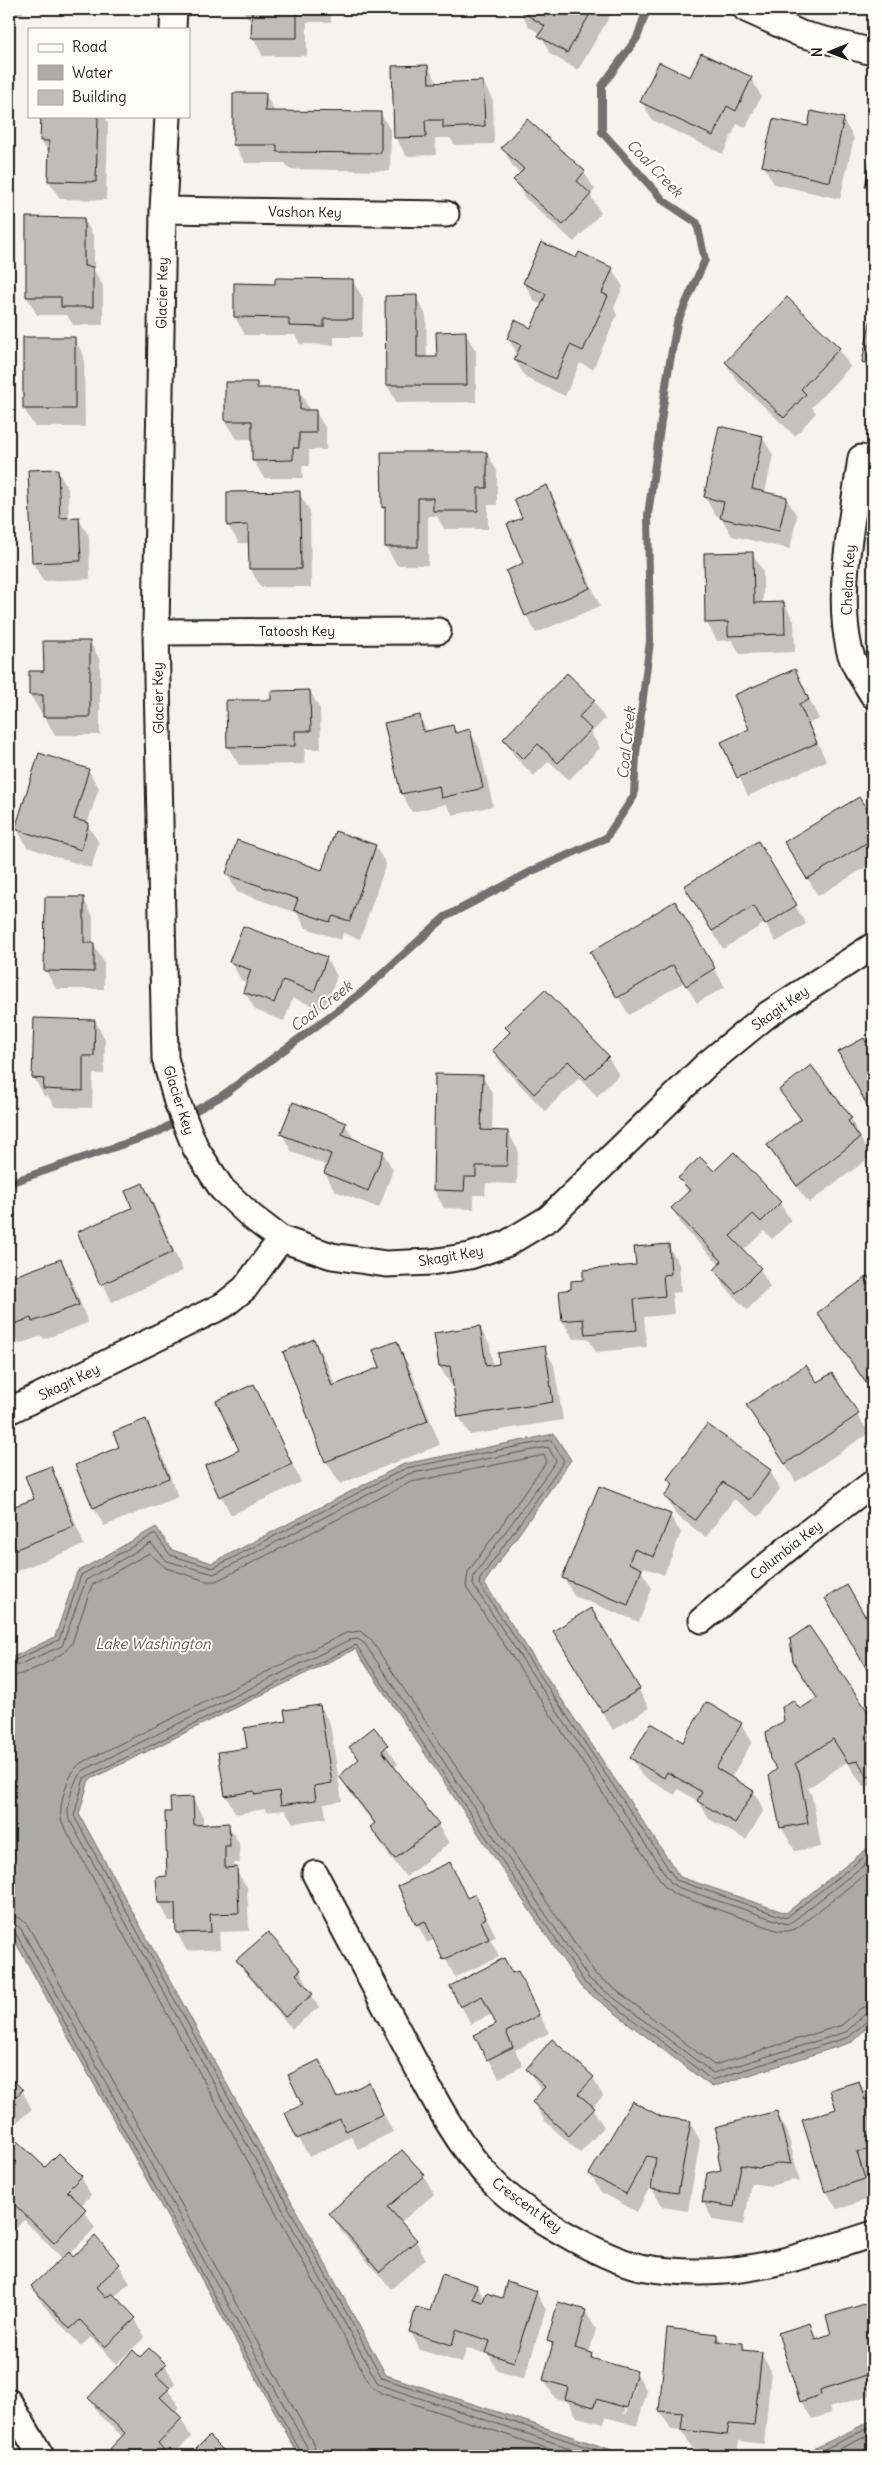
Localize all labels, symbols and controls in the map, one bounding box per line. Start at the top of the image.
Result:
legend [28,28,190,118]
north arrow [804,28,854,78]
text: Road [72,37,107,56]
text: N [808,47,826,57]
text: Water [72,63,113,82]
text: Building [72,87,127,106]
water label: Coal Creek [623,135,688,202]
street label: Vashon Key [268,202,342,222]
street label: Glacier Key [152,257,172,329]
street label: Chelan Key [837,544,859,616]
street label: Tatoosh Key [259,622,335,640]
street label: Glacier Key [148,662,168,734]
water label: Coal Creek [613,704,639,780]
water label: Coal Creek [286,976,357,1036]
street label: Skagit Key [748,982,812,1034]
street label: Glacier Key [159,1063,199,1137]
street label: Skagit Key [417,1241,485,1271]
street label: Skagit Key [36,1360,102,1404]
street label: Columbia Key [746,1516,826,1584]
water label: Lake Washington [95,1634,211,1653]
street label: Crescent Key [488,2173,566,2237]

